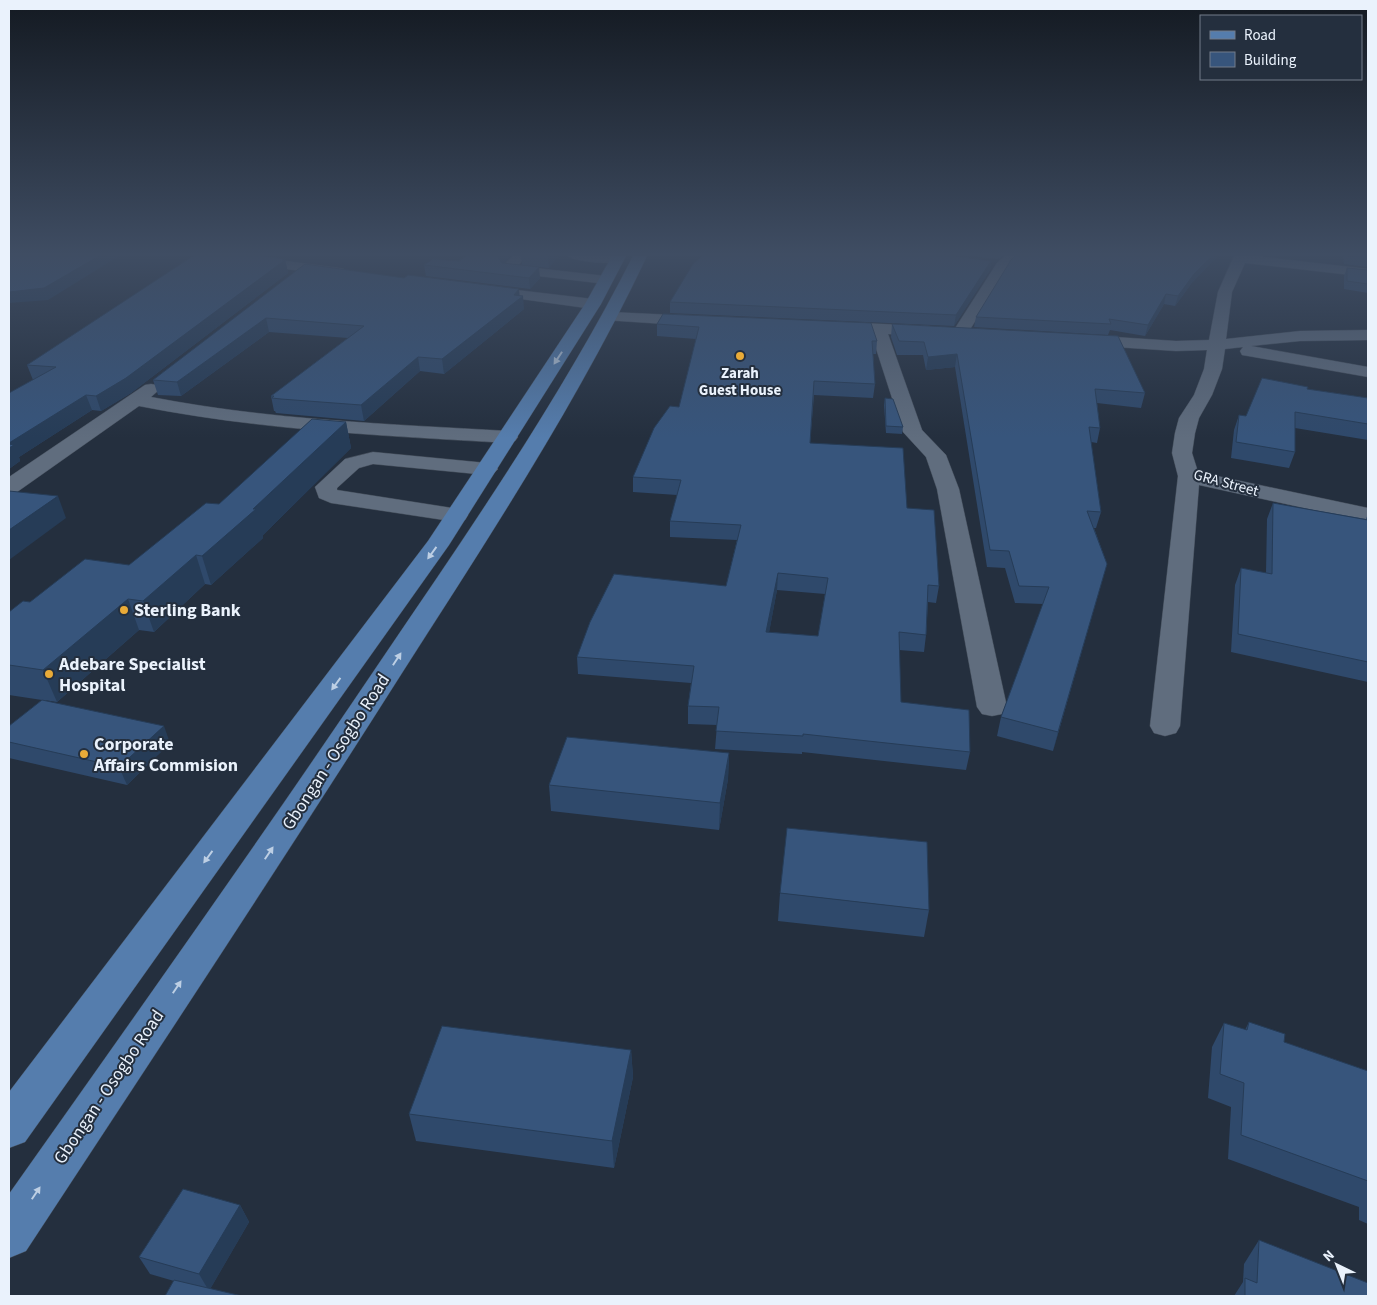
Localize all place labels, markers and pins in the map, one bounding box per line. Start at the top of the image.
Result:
marker: Zarah Guest House [734,350,746,362]
place label: Zarah Guest House [699,363,781,401]
place label: Sterling Bank [134,598,241,623]
marker: Sterling Bank [118,604,130,616]
place label: Adebare Specialist Hospital [58,652,206,698]
marker: Adebare Specialist Hospital [43,668,55,680]
place label: Corporate Affairs Commision [93,732,238,778]
marker: Corporate Affairs Commision [78,748,90,760]

